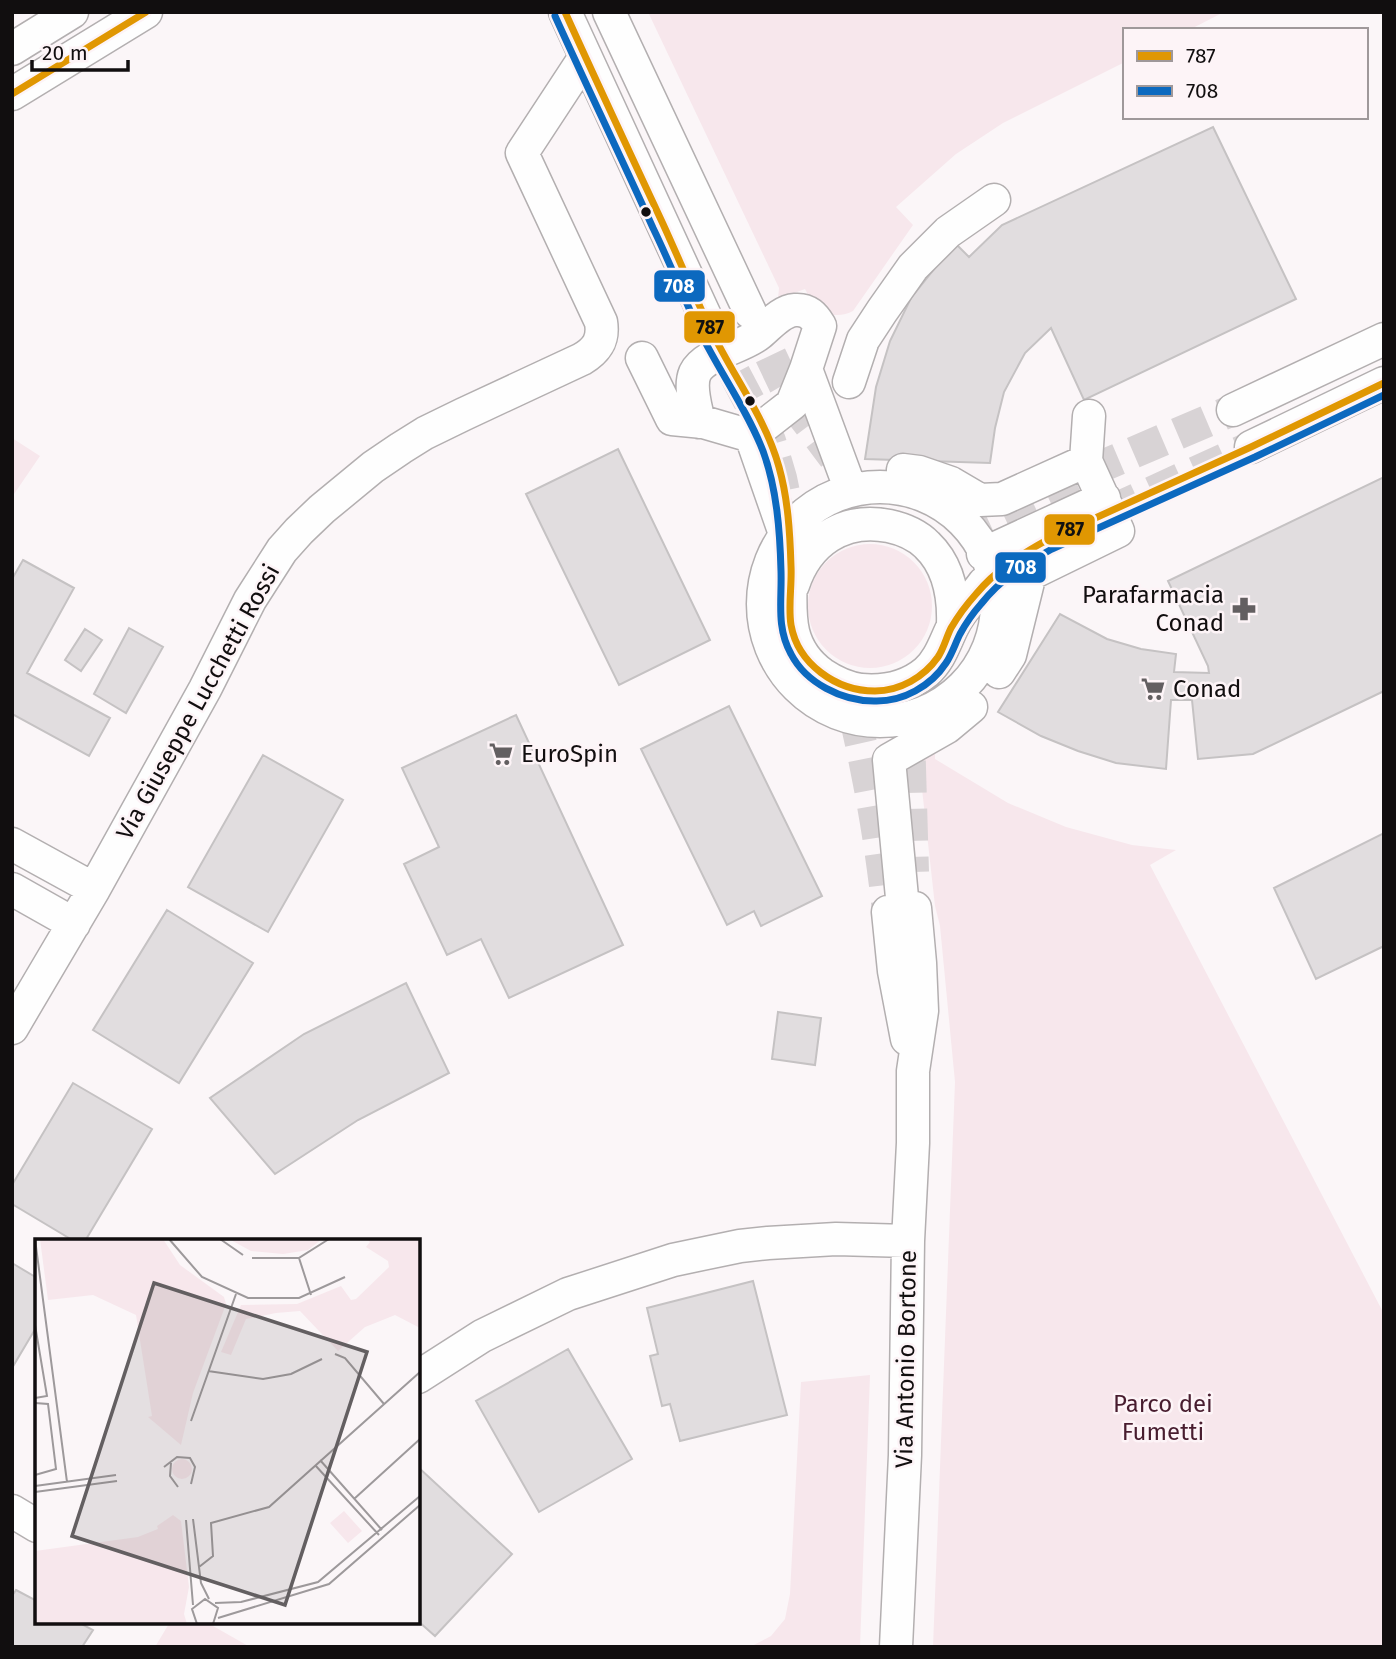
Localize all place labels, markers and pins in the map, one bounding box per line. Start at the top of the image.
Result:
unlabelled marker [639,205,653,219]
unlabelled marker [743,394,757,408]
place label: Parafarmacia Conad [1082,581,1224,637]
pharmacy icon: Parafarmacia Conad [1230,595,1258,623]
supermarket icon: Conad [1139,675,1167,703]
place label: Conad [1173,675,1241,703]
supermarket icon: EuroSpin [487,740,515,768]
place label: EuroSpin [521,740,618,768]

